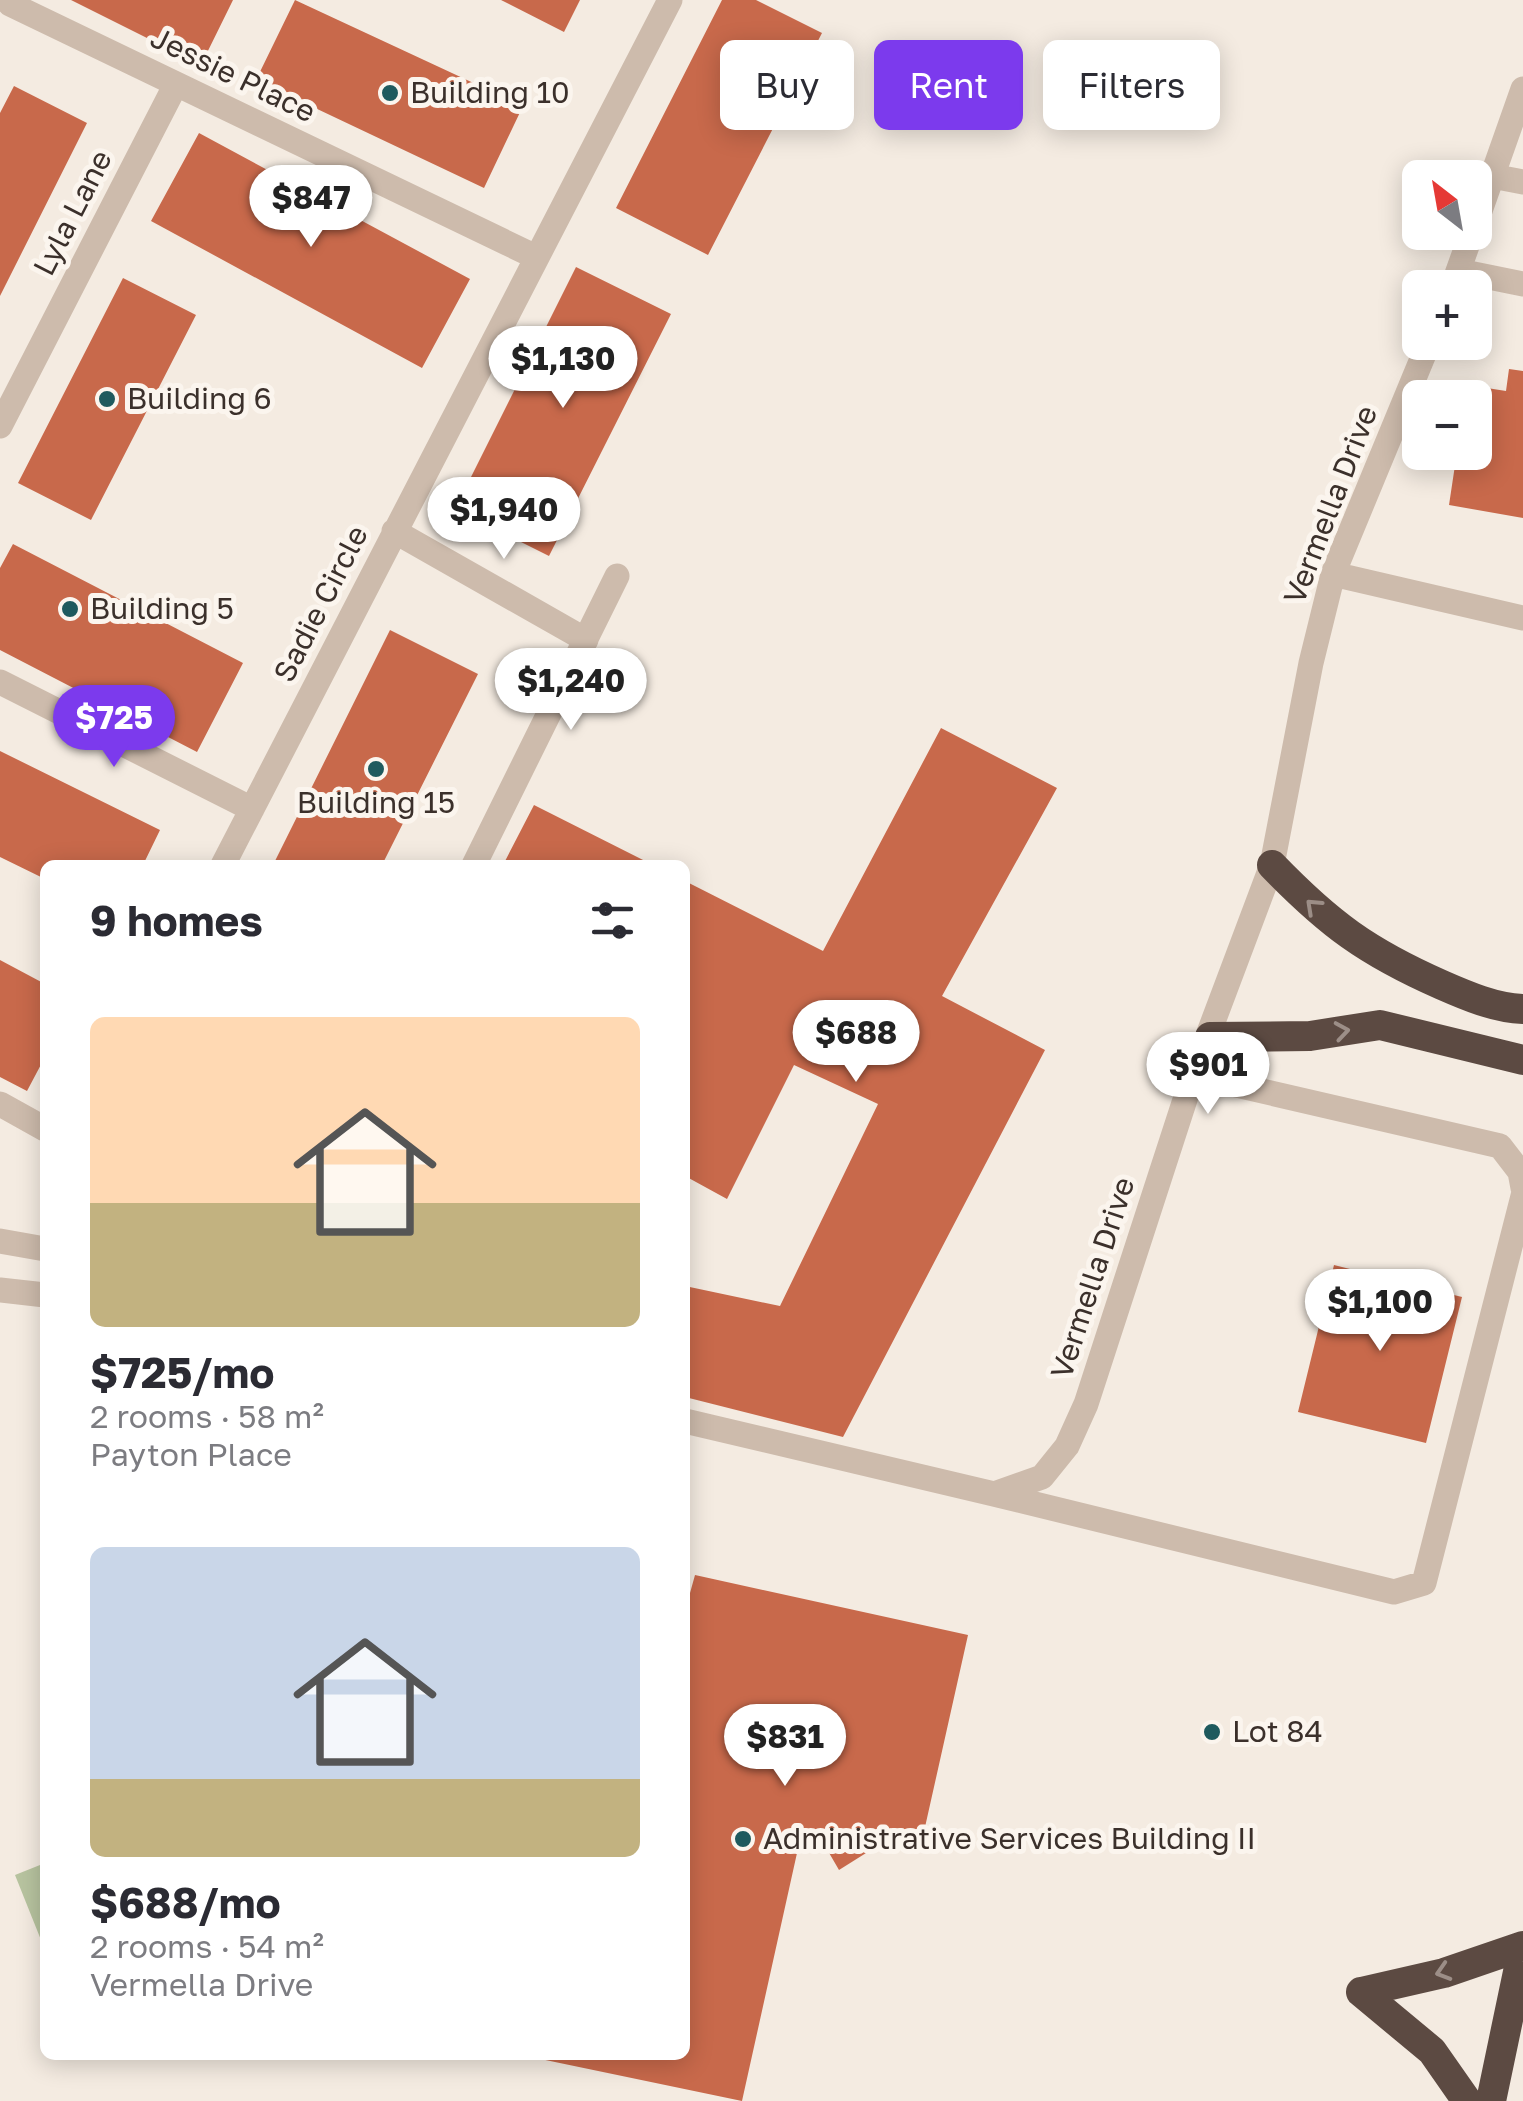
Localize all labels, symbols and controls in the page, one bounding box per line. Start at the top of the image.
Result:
street label: Jessie Place [145,19,322,129]
chip: Buy [720,40,854,130]
chip: Rent [874,40,1023,130]
chip: Filters [1043,40,1220,130]
place label: Building 10 [410,74,570,110]
marker: Building 10 [379,82,401,104]
street label: Lyla Lane [25,144,119,281]
north arrow [1402,160,1492,250]
map controls [1402,160,1492,470]
pin: $847 [252,165,370,250]
text: $847 [271,178,351,216]
button: + [1402,270,1492,360]
pin: $1,130 [482,326,644,411]
text: $1,130 [511,339,615,377]
place label: Building 6 [127,380,272,416]
button: − [1402,380,1492,470]
marker: Building 6 [96,388,118,410]
street label: Vermella Drive [1276,400,1384,609]
pin: $1,940 [423,477,585,562]
text: $1,940 [449,490,559,528]
street label: Sadie Circle [265,519,375,688]
place label: Building 5 [90,590,234,626]
marker: Building 5 [59,598,81,620]
pin: $1,240 [490,648,652,733]
text: $1,240 [517,661,625,699]
pin: $725 [55,685,173,770]
text: $725 [75,698,153,736]
marker: Building 15 [365,758,387,780]
place label: Building 15 [297,784,455,820]
icon: filters [585,893,640,948]
text: 9 homes [90,895,263,945]
one-way arrow [1306,900,1325,918]
pin: $688 [797,1000,915,1085]
text: $688 [815,1013,897,1051]
one-way arrow [1334,1021,1350,1042]
pin: $901 [1149,1032,1267,1117]
text: $901 [1168,1045,1248,1083]
icon: home [275,1082,455,1262]
street label: Vermella Drive [1043,1173,1142,1383]
pin: $1,100 [1299,1269,1461,1354]
text: $1,100 [1327,1282,1433,1320]
text: $725/mo [90,1347,274,1397]
text: 2 rooms · 58 m² [90,1397,324,1435]
text: Payton Place [90,1435,292,1473]
icon: home [275,1612,455,1792]
pin: $831 [726,1704,844,1789]
place label: Lot 84 [1232,1713,1323,1749]
text: $831 [746,1717,824,1755]
marker: Lot 84 [1201,1721,1223,1743]
place label: Administrative Services Building II [763,1820,1256,1856]
marker: Administrative Services Building II [732,1828,754,1850]
text: $688/mo [90,1877,281,1927]
text: 2 rooms · 54 m² [90,1927,324,1965]
one-way arrow [1435,1960,1452,1981]
text: Vermella Drive [90,1965,313,2003]

